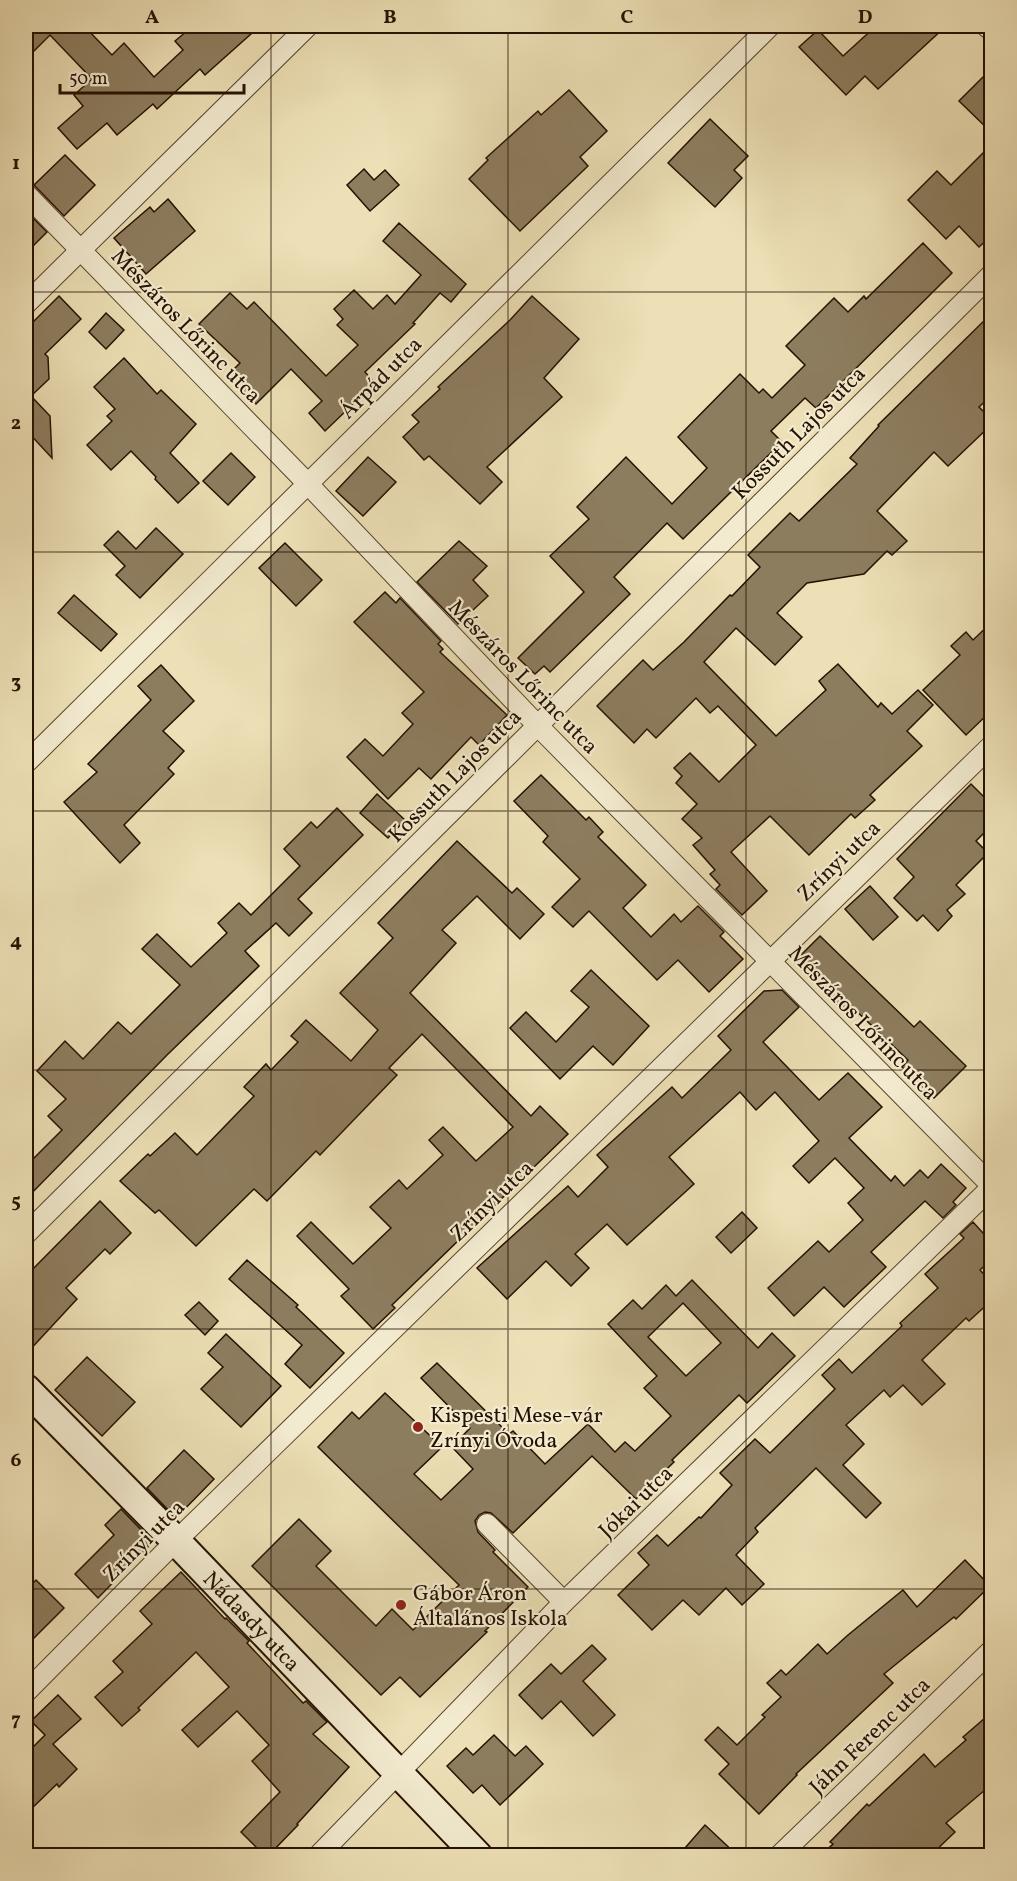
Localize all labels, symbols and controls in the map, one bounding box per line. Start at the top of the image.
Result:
text: A [145,4,159,32]
text: B [383,4,397,32]
text: C [621,4,634,32]
text: D [858,4,872,32]
scale bar [60,57,244,95]
text: 50 m [69,67,108,92]
text: 1 [12,150,20,178]
street label: Mészáros Lőrinc utca [103,242,267,411]
street label: Árpád utca [333,330,430,427]
street label: Kossuth Lajos utca [726,360,874,508]
text: 2 [11,410,21,438]
street label: Mészáros Lőrinc utca [440,593,604,762]
text: 3 [11,669,21,697]
street label: Kossuth Lajos utca [382,703,530,851]
street label: Zrínyi utca [791,814,889,910]
text: 4 [10,928,22,956]
street label: Mészáros Lőrinc utca [780,939,944,1108]
street label: Zrínyi utca [444,1154,542,1250]
text: 5 [11,1188,21,1216]
place label: Kispesti Mese-vár Zrínyi Óvoda [430,1401,603,1457]
marker: Kispesti Mese-vár Zrínyi Óvoda [411,1420,425,1434]
text: 6 [11,1447,22,1475]
street label: Jókai utca [592,1459,681,1546]
street label: Zrínyi utca [96,1493,193,1590]
street label: Nádasdy utca [195,1565,306,1680]
place label: Gábor Áron Általános Iskola [413,1579,568,1635]
marker: Gábor Áron Általános Iskola [394,1598,408,1612]
street label: Jáhn Ferenc utca [803,1671,938,1803]
text: 7 [11,1706,21,1734]

